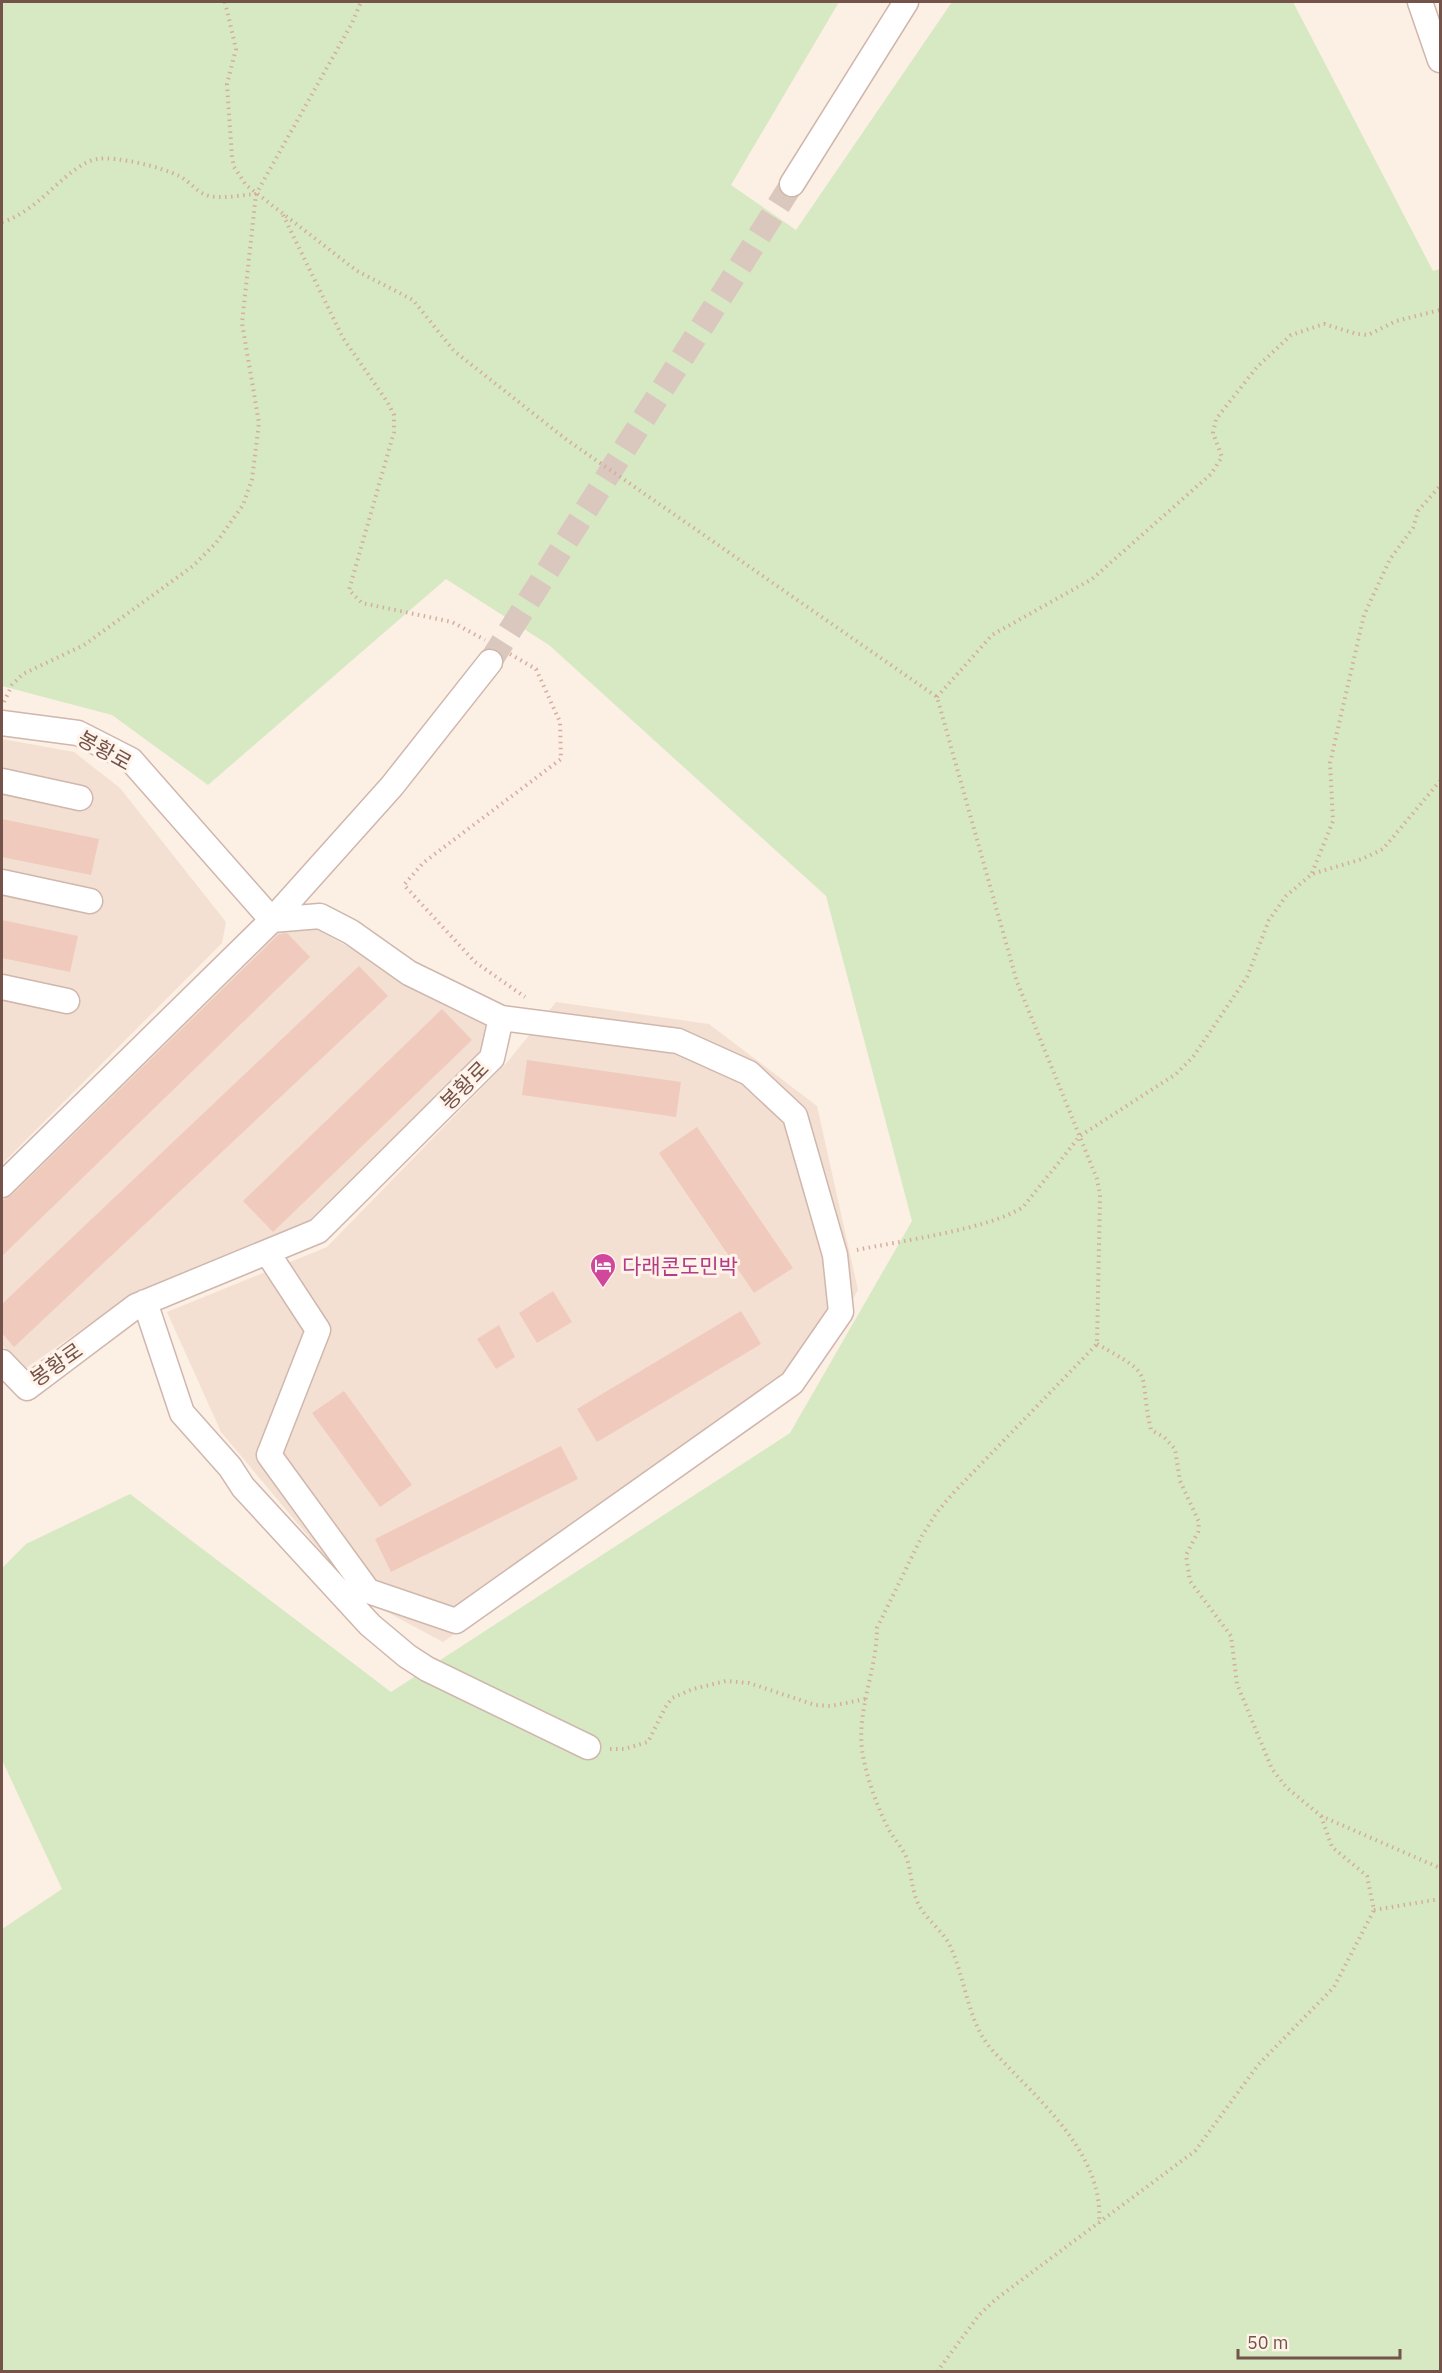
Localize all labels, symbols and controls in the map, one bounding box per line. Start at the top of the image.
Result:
street label: 봉황로 [73,724,137,776]
street label: 봉황로 [434,1055,494,1115]
hotel icon: 다래콘도민박 [588,1251,618,1289]
place label: 다래콘도민박 [622,1252,738,1280]
street label: 봉황로 [24,1336,88,1392]
scale bar [1238,2322,1400,2360]
text: 50 m [1247,2331,1289,2354]

